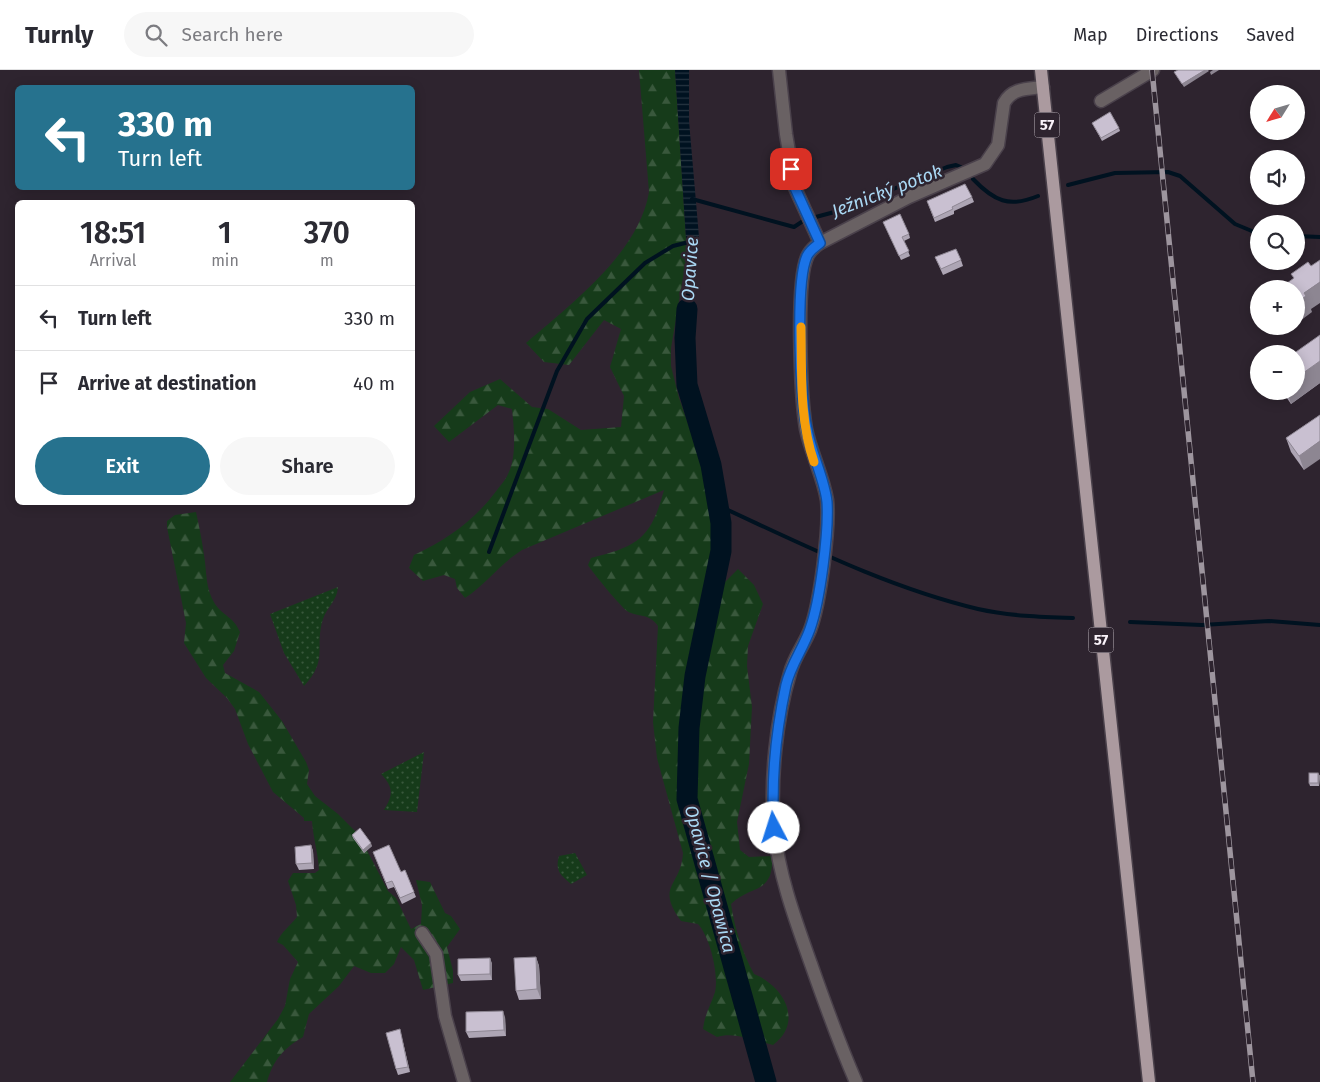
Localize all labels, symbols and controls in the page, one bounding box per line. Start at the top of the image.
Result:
search box [124,12,474,57]
text: Turnly [25,21,94,49]
icon: search [142,21,170,49]
text: Search here [182,23,283,46]
text: Map [1073,24,1108,46]
text: Directions [1136,24,1218,46]
text: Saved [1246,24,1295,46]
north arrow [1250,85,1305,140]
map controls [1250,85,1305,400]
text: 330 m [118,103,213,145]
icon: left [35,105,100,170]
road number: 57 [1034,112,1060,138]
text: Turn left [118,145,202,172]
pin [770,148,812,190]
button: sound [1250,150,1305,205]
icon: arrive [777,155,805,183]
water label: Ježnický potok [828,160,946,223]
text: 18:51 [80,215,146,251]
text: 1 [218,215,232,251]
text: 370 [304,215,350,251]
button: search [1250,215,1305,270]
water label: Opavice [677,236,703,302]
text: Arrival [90,251,137,270]
text: min [211,251,239,270]
text: m [320,251,334,270]
button: + [1250,280,1305,335]
icon: left [35,304,63,332]
text: Turn left [78,307,152,330]
text: 330 m [344,307,395,330]
button: − [1250,345,1305,400]
icon: arrive [35,369,63,397]
text: Arrive at destination [78,372,257,395]
text: 40 m [353,372,395,395]
button: Exit [35,437,210,495]
button: Share [220,437,395,495]
road number: 57 [1088,628,1114,652]
position arrow [747,801,799,853]
water label: Opavice / Opawica [680,803,740,955]

